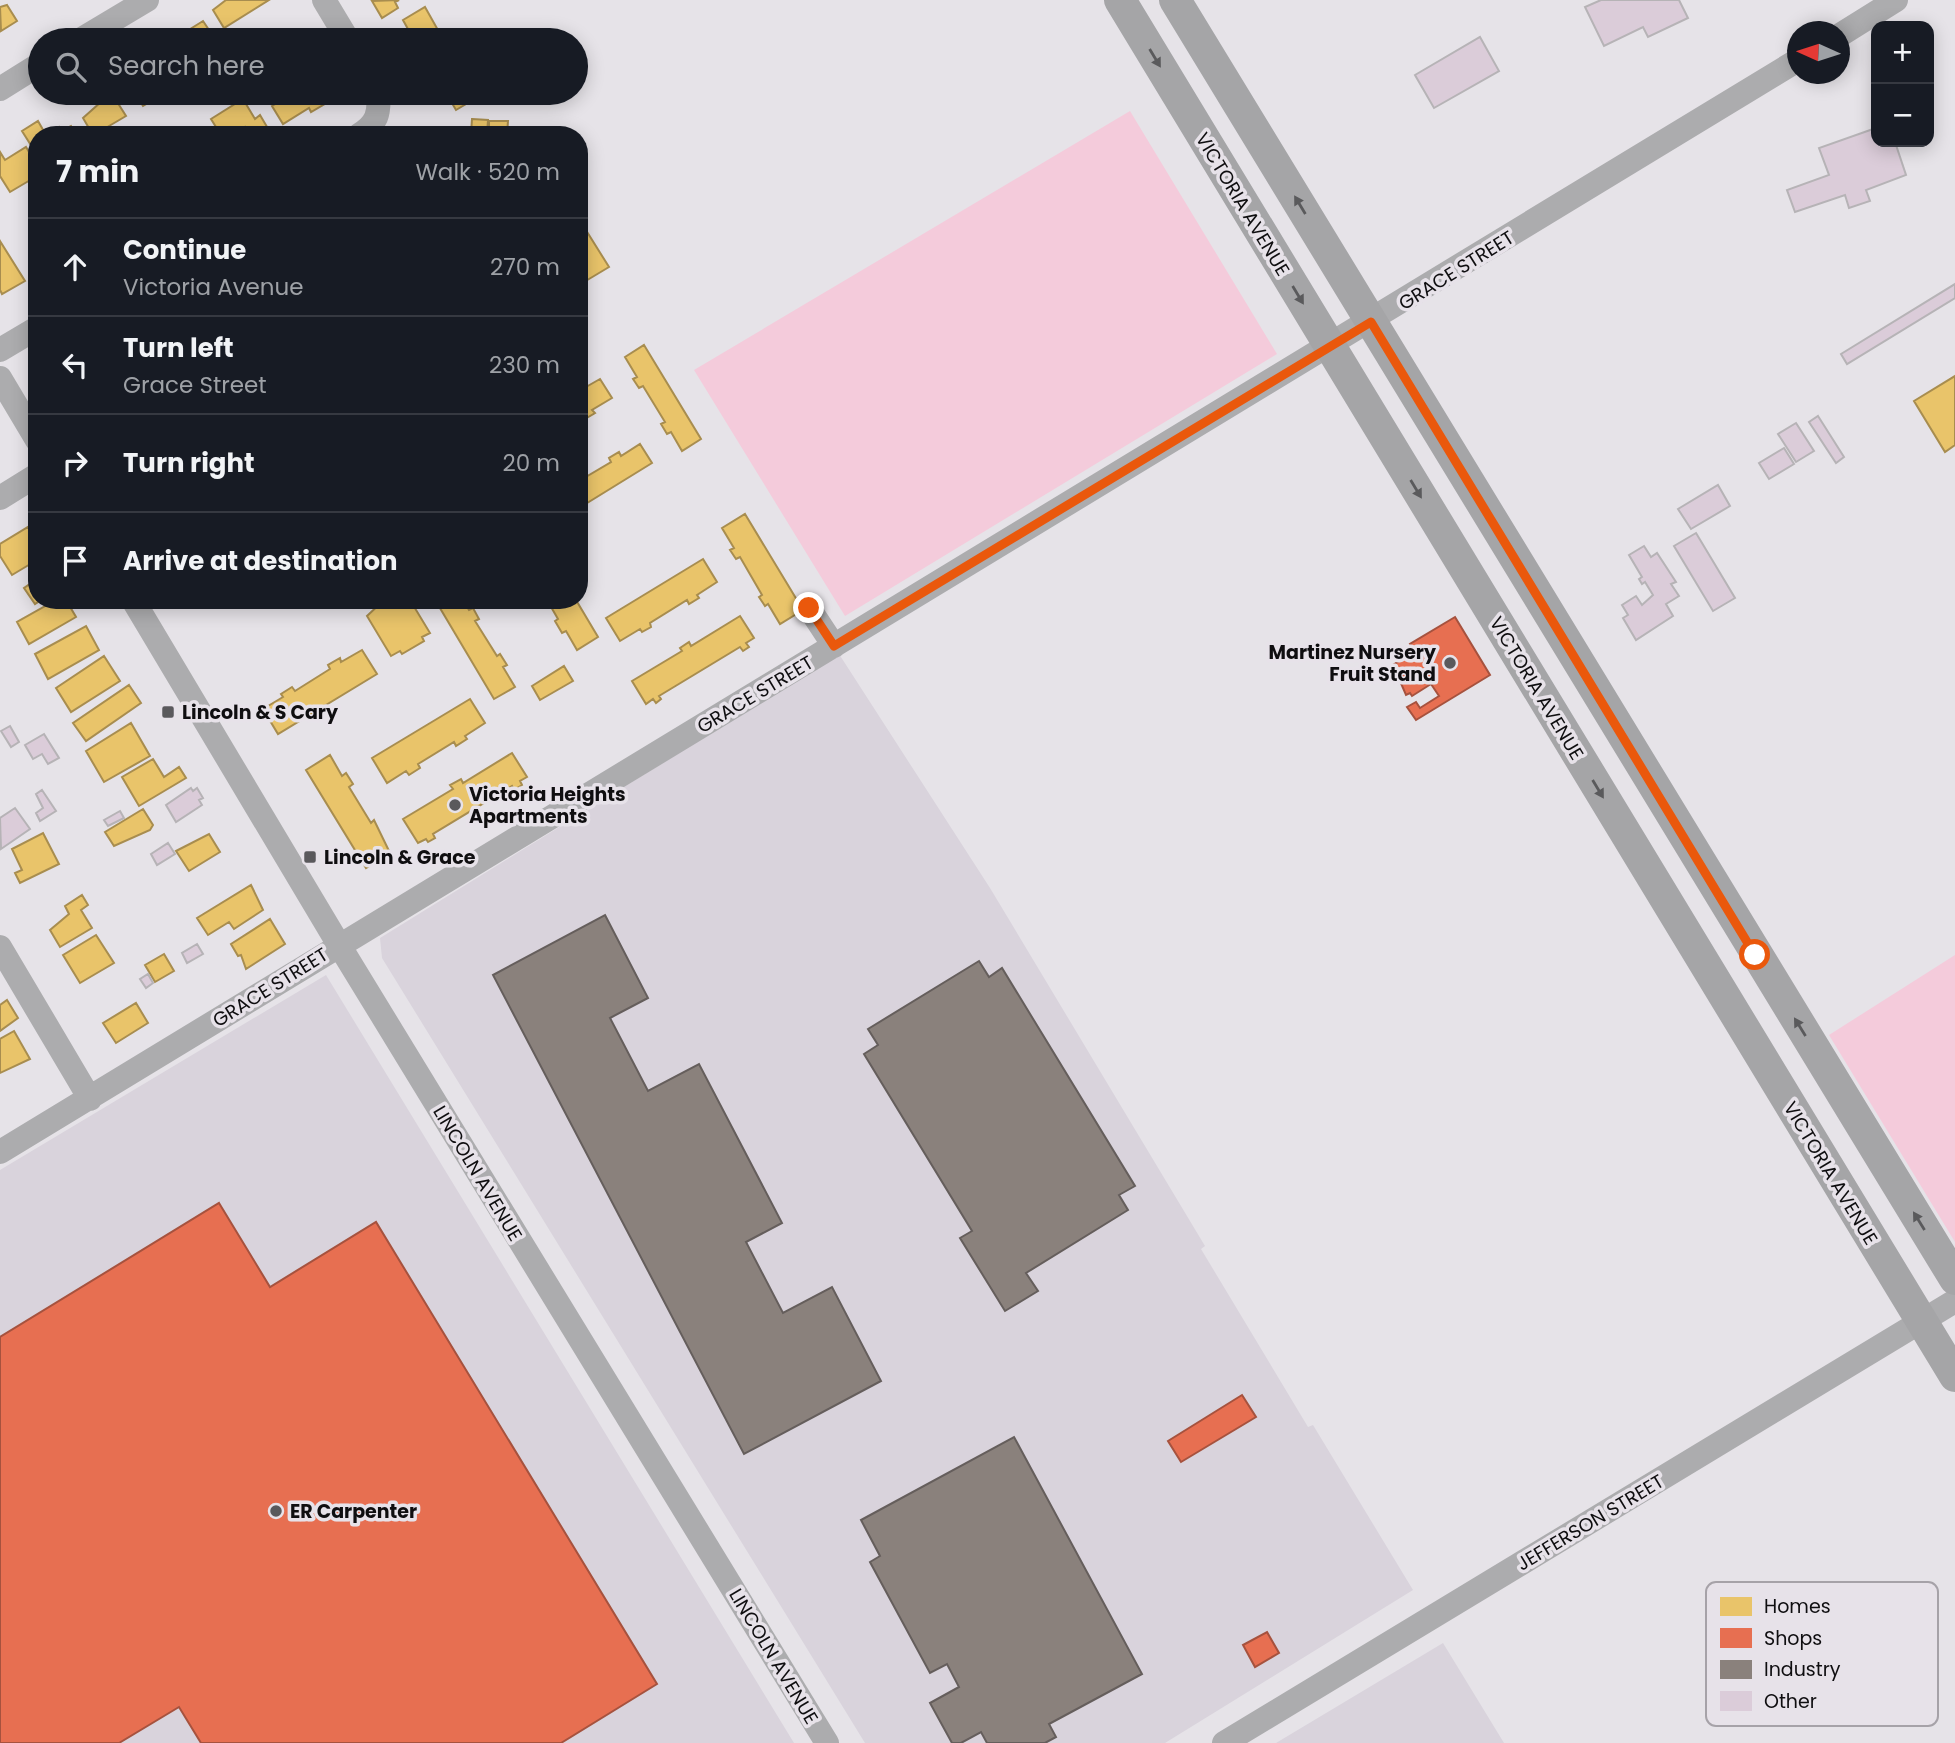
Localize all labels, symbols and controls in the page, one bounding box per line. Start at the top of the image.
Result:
north arrow [1787,21,1850,84]
map controls [1871,21,1934,147]
button: + [1871,21,1934,84]
search box [28,28,588,105]
icon: search [52,48,90,86]
text: Search here [108,48,265,84]
one-way arrow [1149,49,1161,68]
button: − [1871,84,1934,147]
street label: VICTORIA AVENUE [1189,128,1296,281]
text: 7 min [56,150,139,193]
text: Walk · 520 m [415,156,560,188]
one-way arrow [1293,195,1306,214]
street label: GRACE STREET [1393,224,1519,317]
text: Continue [123,232,246,268]
icon: ahead [56,248,94,286]
text: 270 m [490,251,560,283]
text: Victoria Avenue [123,271,304,303]
one-way arrow [1292,285,1305,304]
text: Turn left [123,330,234,366]
icon: left [56,346,94,384]
text: 230 m [489,349,560,381]
text: Grace Street [123,369,267,401]
icon: right [56,444,94,482]
text: Turn right [123,445,255,481]
text: 20 m [502,447,560,479]
one-way arrow [1410,480,1423,499]
icon: arrive [56,542,94,580]
text: Arrive at destination [123,543,398,579]
route end [793,592,824,623]
street label: VICTORIA AVENUE [1483,612,1590,765]
place label: Martinez Nursery Fruit Stand [1269,639,1437,688]
street label: GRACE STREET [692,649,819,740]
marker: Martinez Nursery Fruit Stand [1442,655,1458,671]
place label: Lincoln & S Cary [182,699,339,726]
marker: Lincoln & S Cary [160,704,176,720]
one-way arrow [1592,779,1604,798]
place label: Victoria Heights Apartments [469,781,626,830]
marker: Victoria Heights Apartments [447,797,463,813]
place label: Lincoln & Grace [324,844,476,871]
marker: Lincoln & Grace [302,849,318,865]
route start [1739,939,1770,970]
street label: GRACE STREET [207,941,333,1034]
one-way arrow [1793,1017,1806,1037]
street label: VICTORIA AVENUE [1777,1097,1884,1250]
street label: LINCOLN AVENUE [426,1100,529,1246]
one-way arrow [1913,1211,1926,1230]
street label: JEFFERSON STREET [1511,1468,1669,1577]
place label: ER Carpenter [290,1498,417,1525]
marker: ER Carpenter [268,1503,284,1519]
legend [1706,1582,1938,1726]
street label: LINCOLN AVENUE [722,1583,825,1729]
text: Homes [1764,1593,1831,1620]
text: Shops [1764,1625,1822,1652]
text: Industry [1764,1656,1841,1683]
text: Other [1764,1688,1817,1715]

